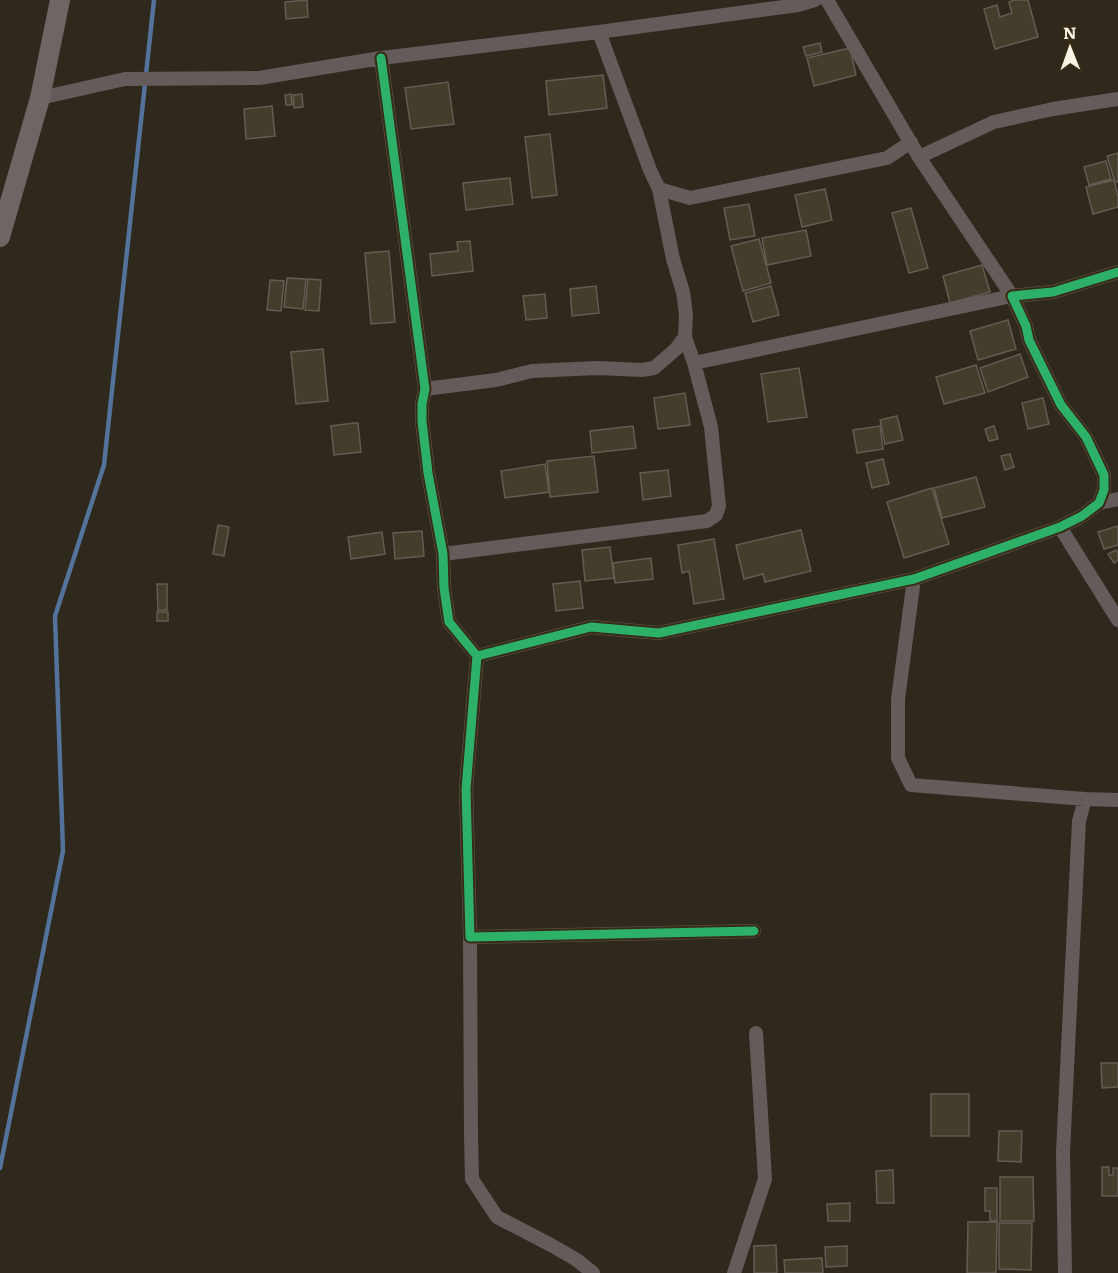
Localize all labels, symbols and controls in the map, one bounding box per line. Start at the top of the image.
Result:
north arrow [1040,18,1100,78]
text: N [1063,20,1077,44]

